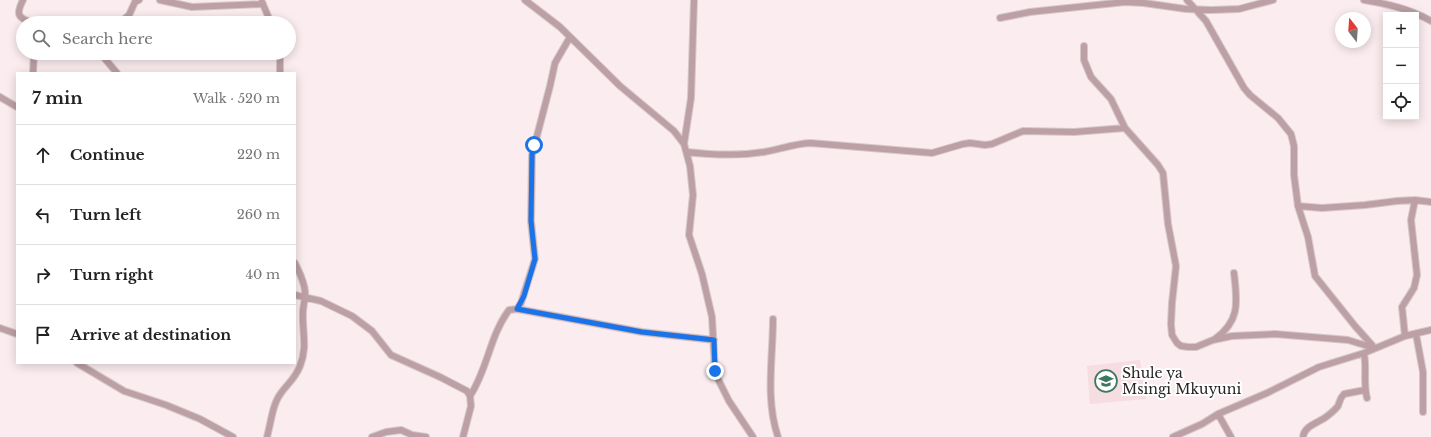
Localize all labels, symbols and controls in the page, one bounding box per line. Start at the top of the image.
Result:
north arrow [1335,12,1371,48]
map controls [1383,12,1419,120]
button: + [1383,12,1419,48]
search box [16,16,296,60]
icon: search [30,27,52,49]
text: Search here [62,29,153,48]
button: − [1383,48,1419,84]
button: locate [1383,84,1419,120]
text: 7 min [32,88,83,109]
text: Walk · 520 m [193,90,280,107]
route start [525,136,543,154]
icon: ahead [32,144,54,166]
text: Continue [70,145,145,164]
text: 220 m [237,146,280,163]
icon: left [32,204,54,226]
text: Turn left [70,205,141,224]
text: 260 m [237,206,280,223]
icon: right [32,264,54,286]
text: Turn right [70,265,153,284]
text: 40 m [245,266,280,283]
icon: arrive [32,324,54,346]
text: Arrive at destination [70,325,231,344]
route end [706,362,724,380]
place label: Shule ya Msingi Mkuyuni [1122,364,1241,398]
school or university icon: Shule ya Msingi Mkuyuni [1093,368,1119,394]

